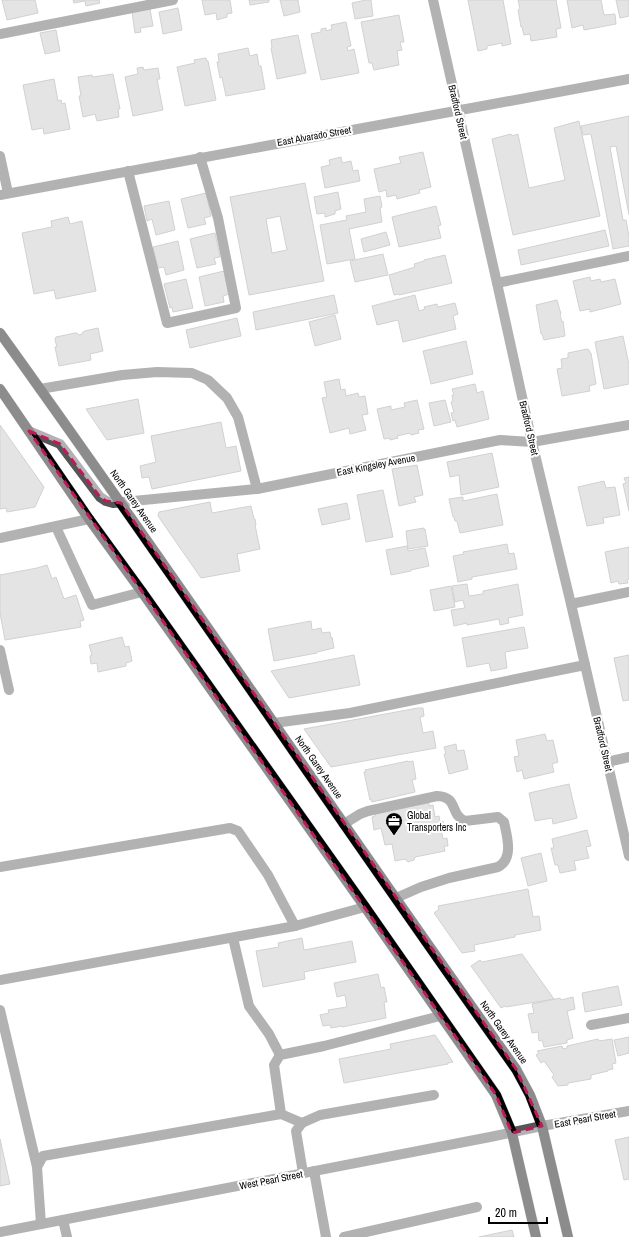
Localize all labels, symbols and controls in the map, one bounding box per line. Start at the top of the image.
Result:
street label: Bradford Street [445,83,471,141]
street label: East Alvarado Street [276,123,353,149]
street label: Bradford Street [516,399,542,457]
street label: East Kingsley Avenue [336,451,417,479]
street label: North Garey Avenue [107,467,161,535]
street label: Bradford Street [590,715,616,773]
street label: North Garey Avenue [292,733,346,801]
place label: Global Transporters Inc [407,809,466,834]
office icon: Global Transporters Inc [384,811,404,836]
street label: North Garey Avenue [477,998,531,1066]
street label: East Pearl Street [553,1107,617,1131]
street label: West Pearl Street [238,1167,304,1192]
scale bar [489,1199,547,1225]
text: 20 m [495,1205,517,1221]

